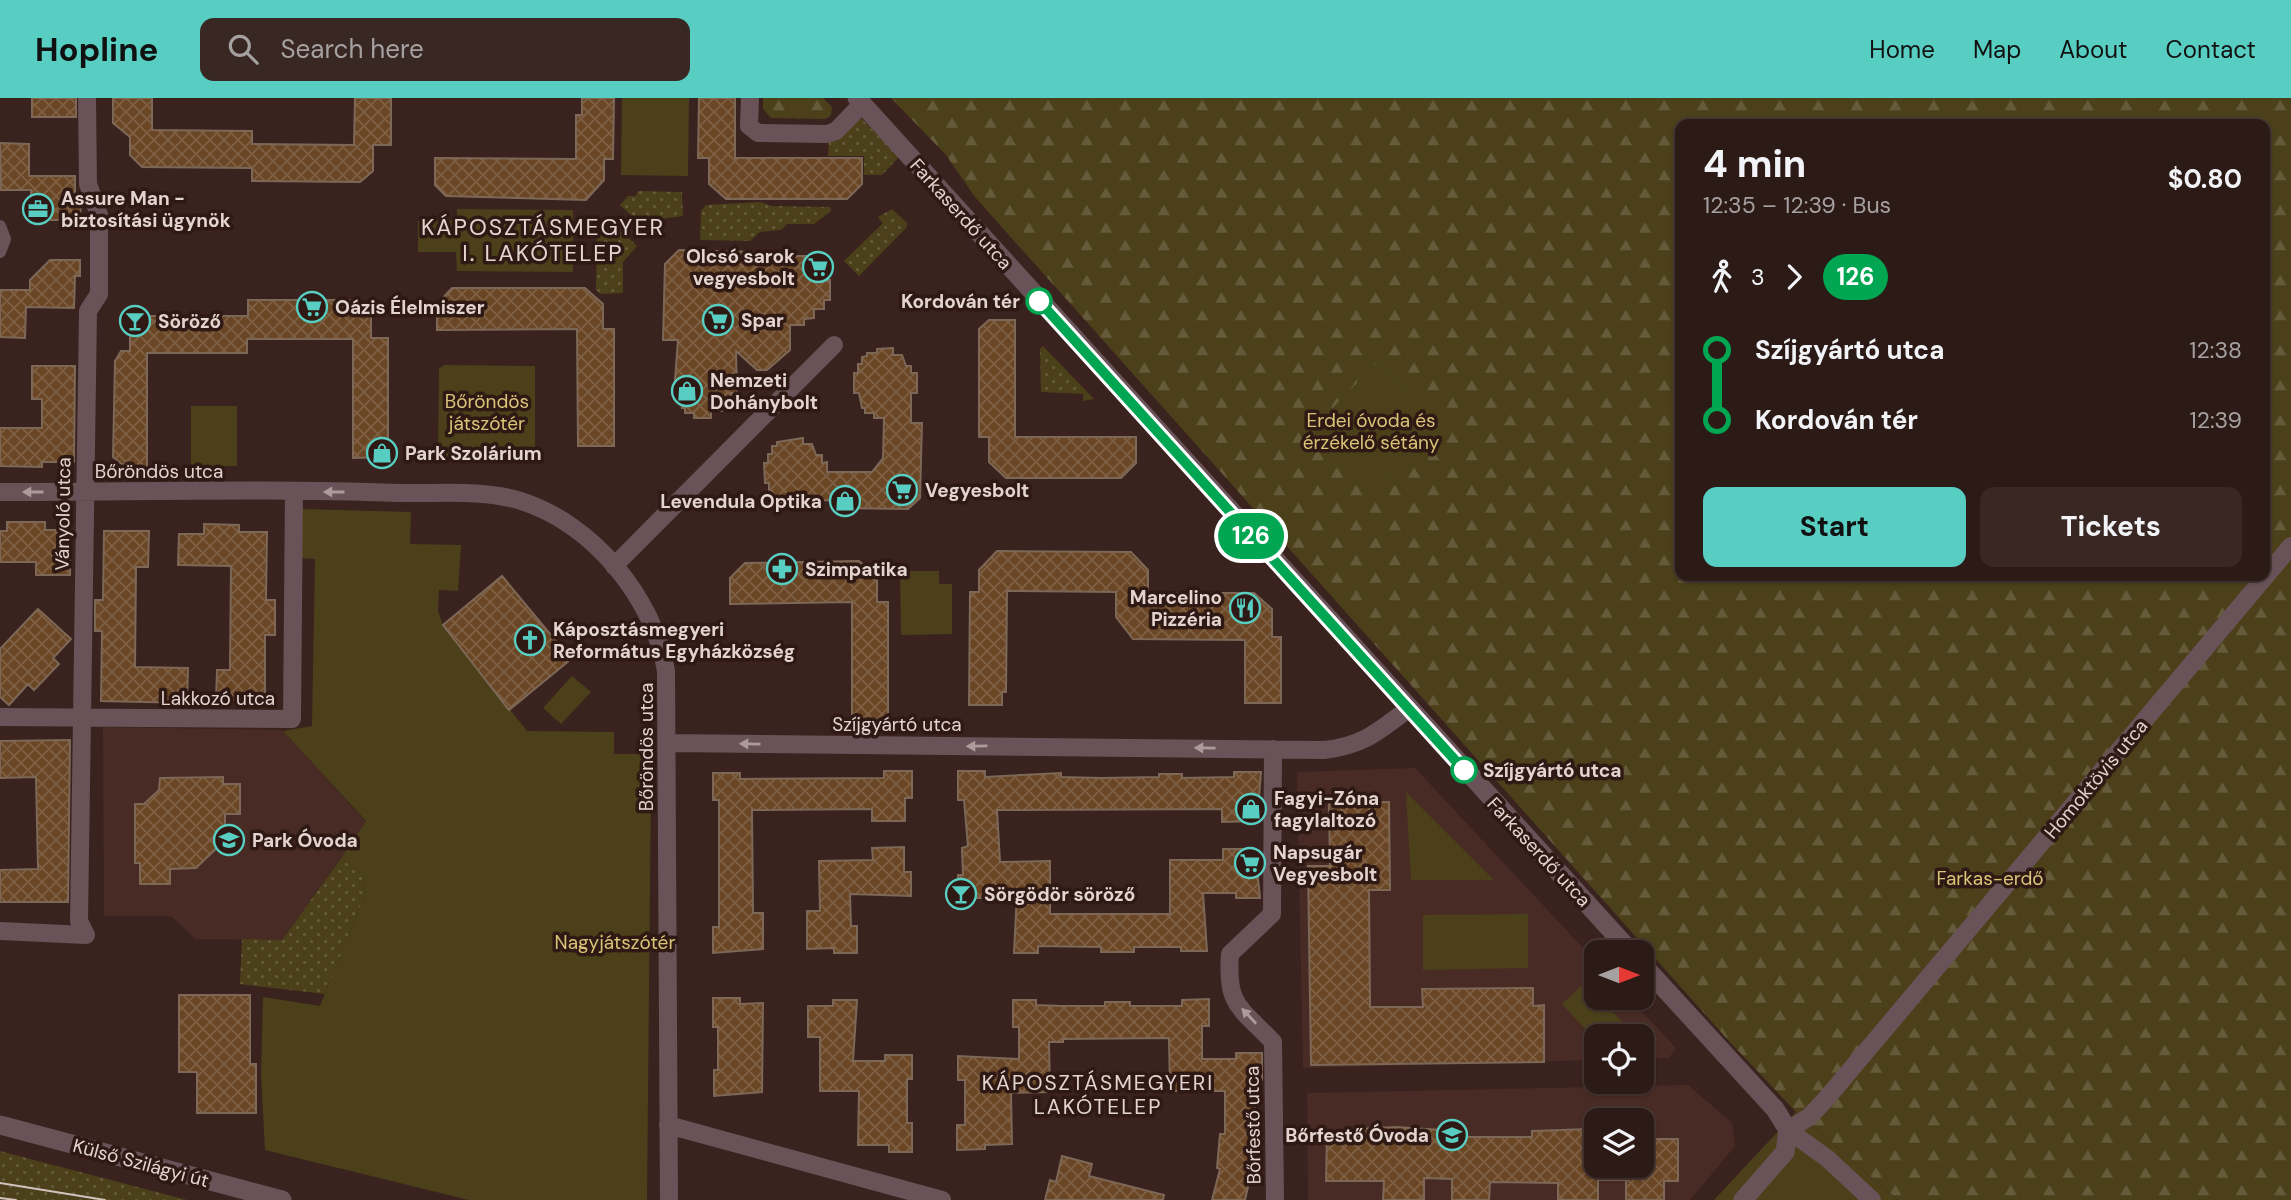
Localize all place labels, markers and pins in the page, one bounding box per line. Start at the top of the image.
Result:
place label: Assure Man - biztosítási ügynök [61,186,231,233]
office icon: Assure Man - biztosítási ügynök [21,192,55,226]
place label: Olcsó sarok vegyesbolt [686,244,795,291]
supermarket icon: Olcsó sarok vegyesbolt [801,250,835,284]
marker: Kordován tér [1026,288,1052,314]
place label: Kordován tér [901,289,1020,314]
supermarket icon: Oázis Élelmiszer [295,290,329,324]
place label: Oázis Élelmiszer [335,295,485,320]
supermarket icon: Spar [701,303,735,337]
bar icon: Söröző [118,304,152,338]
place label: Spar [741,308,784,333]
place label: Söröző [158,309,221,334]
place label: Nemzeti Dohánybolt [710,368,818,415]
shop icon: Nemzeti Dohánybolt [670,374,704,408]
shop icon: Park Szolárium [365,436,399,470]
place label: Park Szolárium [405,441,542,466]
supermarket icon: Vegyesbolt [885,473,919,507]
place label: Vegyesbolt [925,478,1029,503]
shop icon: Levendula Optika [828,484,862,518]
place label: Levendula Optika [660,489,822,514]
pharmacy icon: Szimpatika [765,552,799,586]
place label: Szimpatika [805,557,908,582]
place label: Marcelino Pizzéria [1130,585,1222,632]
restaurant icon: Marcelino Pizzéria [1228,591,1262,625]
place label: Káposztásmegyeri Református Egyházközség [553,617,795,664]
church icon: Káposztásmegyeri Református Egyházközség [513,623,547,657]
marker: Szíjgyártó utca [1451,757,1477,783]
place label: Szíjgyártó utca [1483,758,1621,783]
place label: Fagyi-Zóna fagylaltozó [1274,786,1379,833]
shop icon: Fagyi-Zóna fagylaltozó [1234,792,1268,826]
school or university icon: Park Óvoda [212,823,246,857]
place label: Park Óvoda [252,828,358,853]
place label: Napsugár Vegyesbolt [1273,840,1377,887]
supermarket icon: Napsugár Vegyesbolt [1233,846,1267,880]
bar icon: Sörgödör söröző [944,877,978,911]
place label: Sörgödör söröző [984,882,1135,907]
school or university icon: Bőrfestő Óvoda [1435,1118,1469,1152]
place label: Bőrfestő Óvoda [1285,1123,1429,1148]

